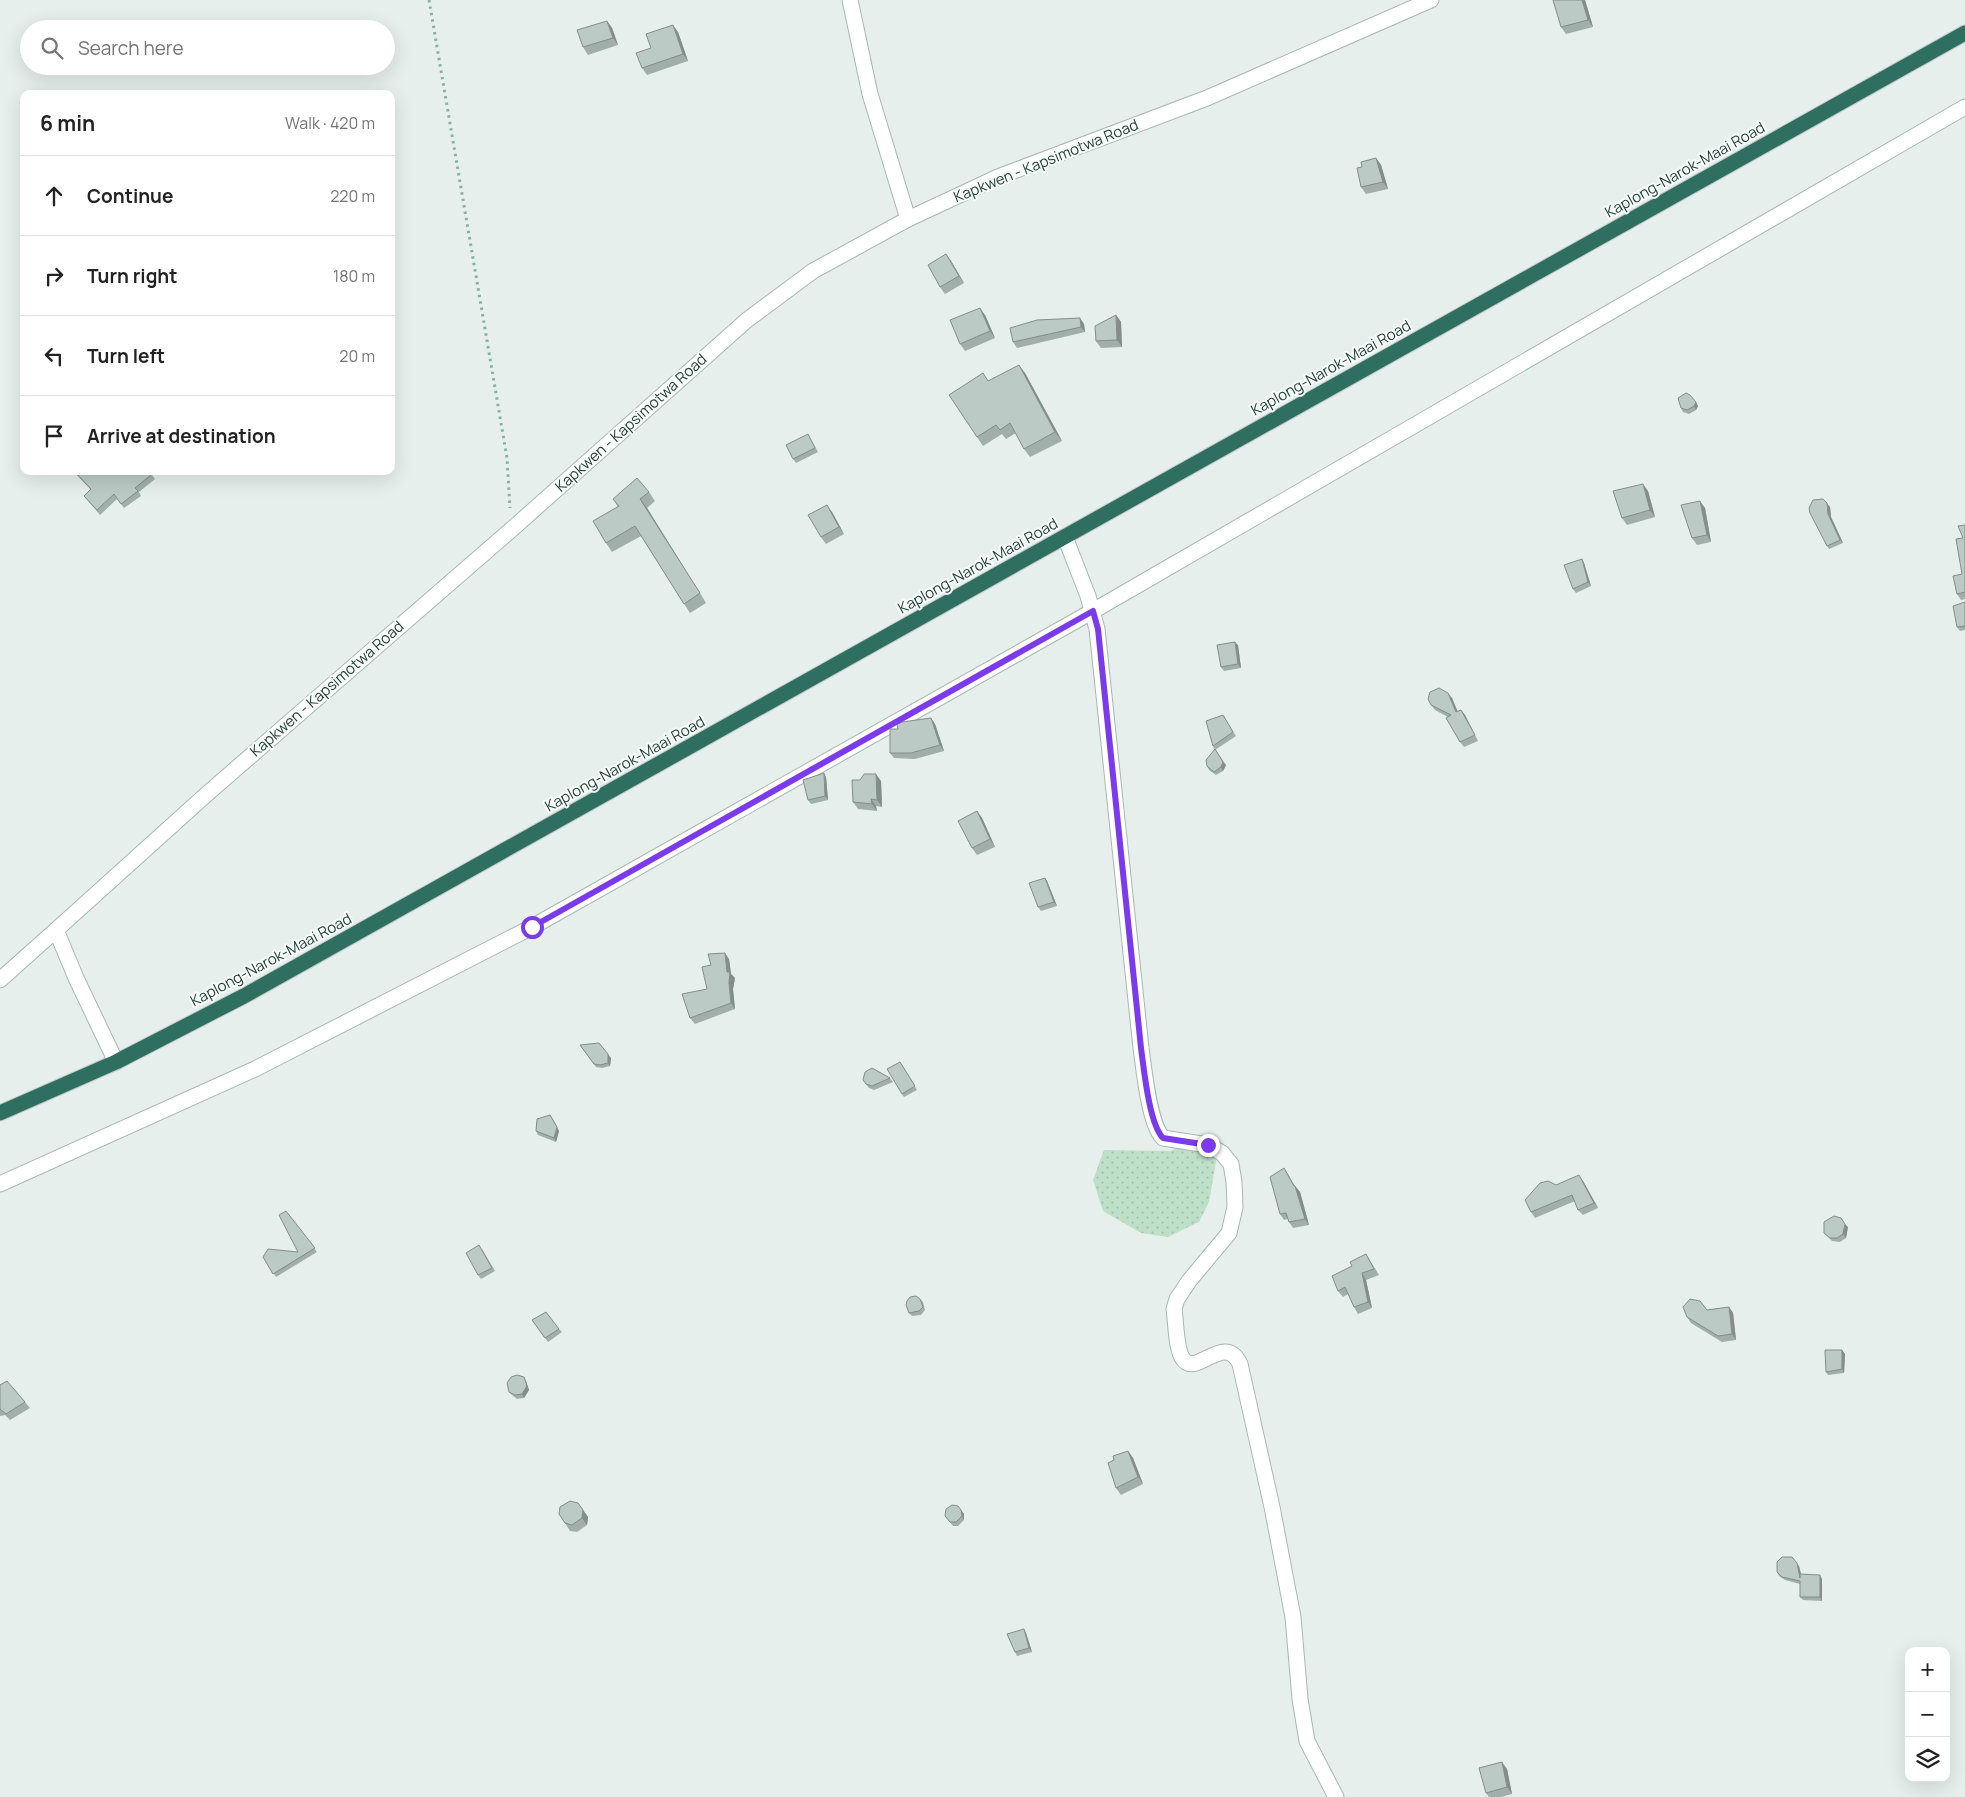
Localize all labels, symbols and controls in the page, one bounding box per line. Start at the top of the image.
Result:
search box [20,20,395,75]
icon: search [38,34,66,62]
text: Search here [78,35,184,61]
text: 6 min [40,109,95,137]
text: Walk · 420 m [285,112,375,134]
street label: Kapkwen - Kapsimotwa Road [950,114,1141,207]
street label: Kaplong-Narok-Maai Road [1601,117,1769,222]
icon: ahead [40,182,68,210]
text: Continue [87,183,173,209]
text: 220 m [330,185,375,207]
icon: right [40,262,68,290]
text: Turn right [87,263,177,289]
text: 180 m [333,265,375,287]
street label: Kaplong-Narok-Maai Road [1247,315,1415,420]
icon: left [40,342,68,370]
text: Turn left [87,343,165,369]
text: 20 m [339,345,375,367]
street label: Kapkwen - Kapsimotwa Road [550,349,711,496]
icon: arrive [40,422,68,450]
text: Arrive at destination [87,423,276,449]
street label: Kaplong-Narok-Maai Road [894,513,1062,618]
street label: Kapkwen - Kapsimotwa Road [245,616,408,761]
street label: Kaplong-Narok-Maai Road [541,711,709,816]
street label: Kaplong-Narok-Maai Road [186,908,355,1011]
route start [521,916,544,939]
route end [1197,1134,1220,1157]
map controls [1905,1647,1950,1782]
button: + [1905,1647,1950,1692]
button: − [1905,1692,1950,1737]
button: layers [1905,1737,1950,1782]

